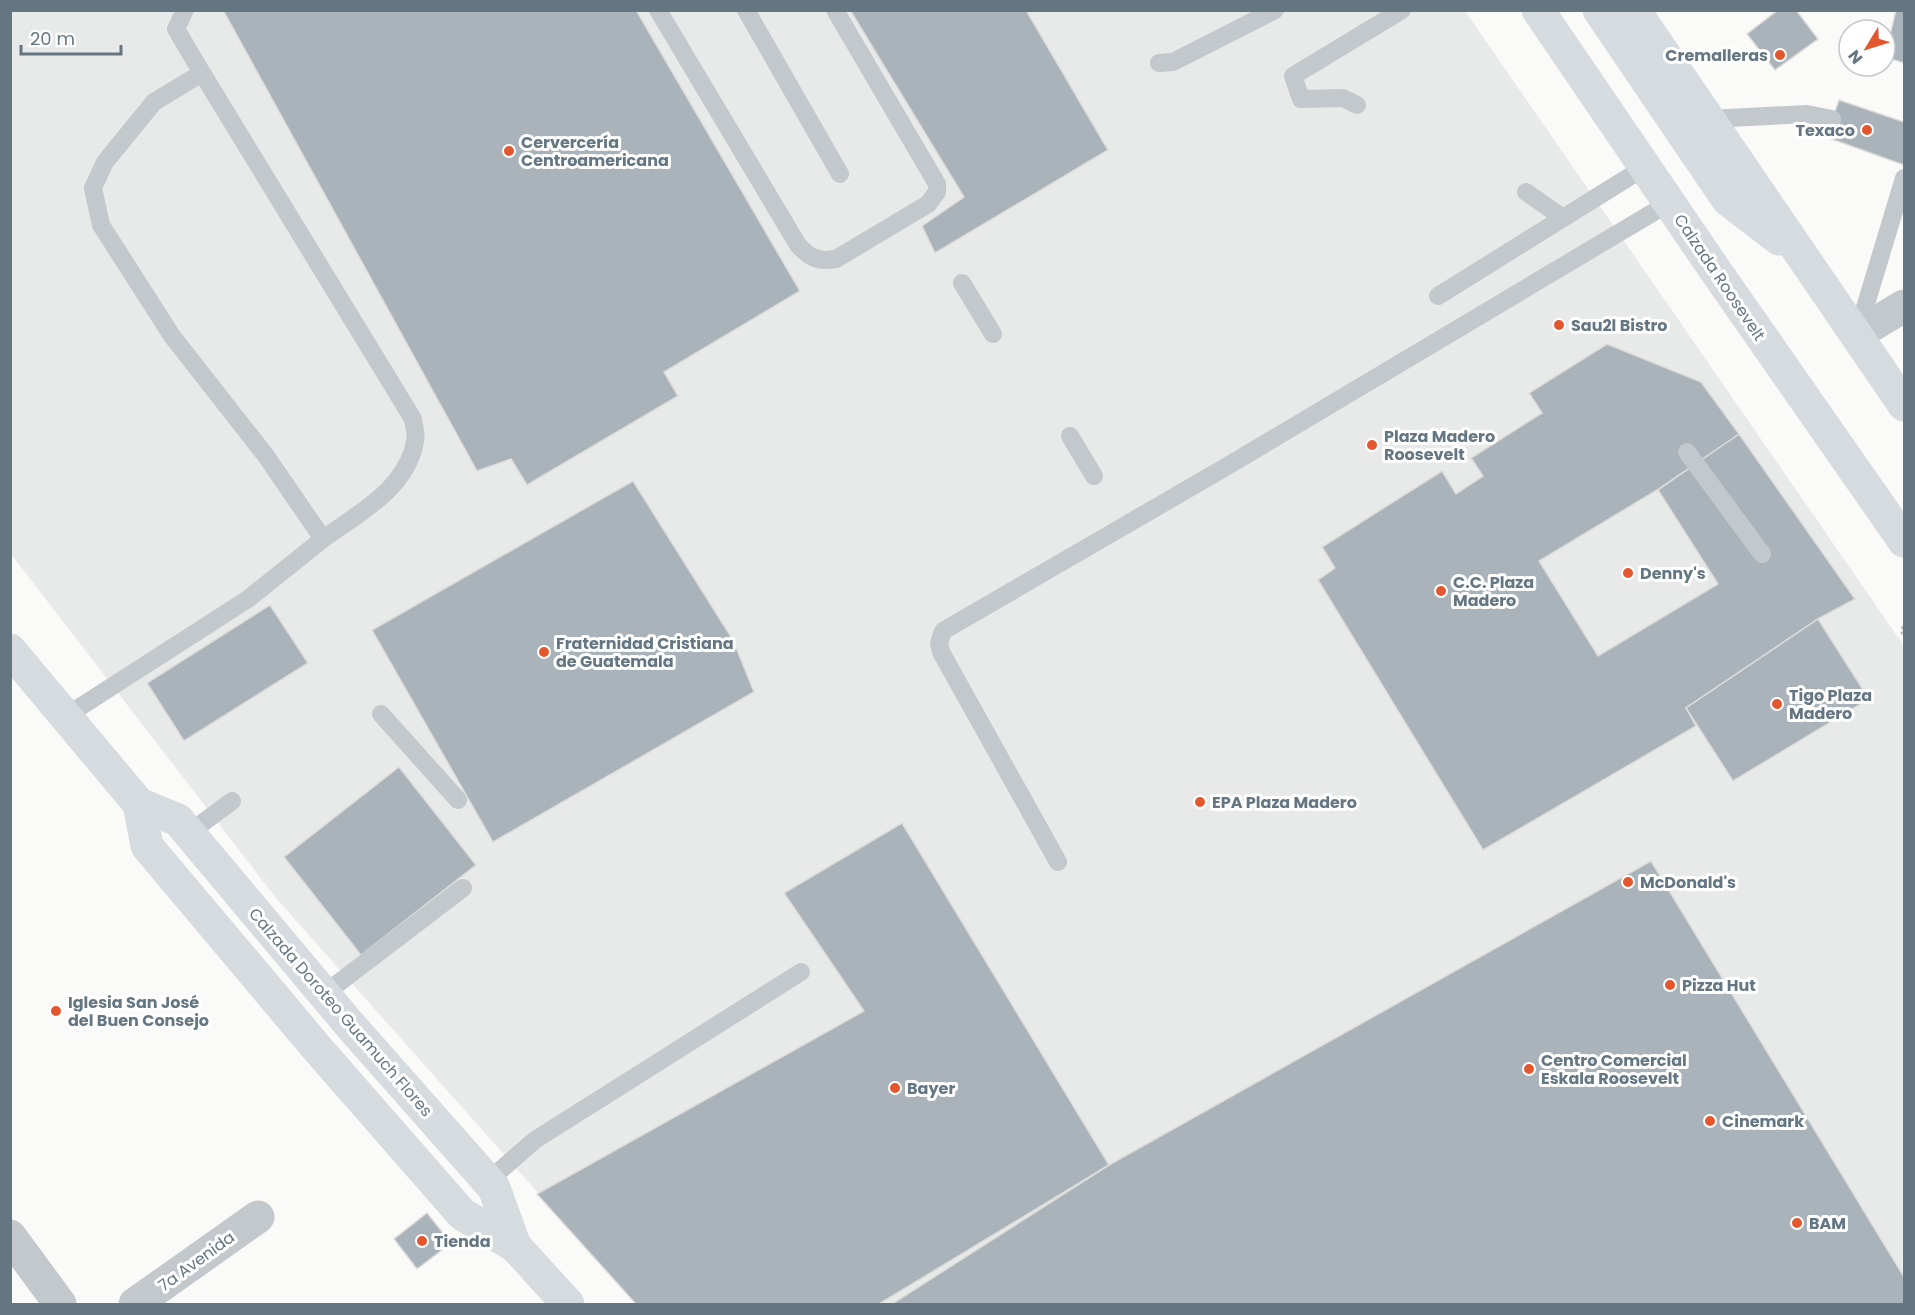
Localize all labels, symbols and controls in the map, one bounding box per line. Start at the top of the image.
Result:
scale bar [21,18,122,56]
north arrow [1837,18,1897,78]
text: 20 m [30,26,75,51]
place label: Cremalleras [1665,44,1768,67]
text: N [1843,45,1868,69]
marker: Cremalleras [1773,48,1787,62]
place label: Texaco [1796,119,1855,142]
marker: Texaco [1860,123,1874,137]
place label: Cervercería Centroamericana [521,131,669,172]
marker: Cervercería Centroamericana [502,144,516,158]
street label: Calzada Roosevelt [1669,209,1771,345]
place label: Sau2l Bistro [1571,314,1667,337]
marker: Sau2l Bistro [1552,318,1566,332]
place label: Plaza Madero Roosevelt [1384,425,1495,466]
marker: Plaza Madero Roosevelt [1365,438,1379,452]
place label: Denny's [1640,562,1706,585]
marker: Denny's [1621,566,1635,580]
place label: C.C. Plaza Madero [1453,571,1534,612]
marker: C.C. Plaza Madero [1434,584,1448,598]
place label: Fraternidad Cristiana de Guatemala [556,632,734,673]
marker: Fraternidad Cristiana de Guatemala [537,645,551,659]
place label: Tigo Plaza Madero [1789,684,1872,725]
marker: Tigo Plaza Madero [1770,697,1784,711]
place label: EPA Plaza Madero [1212,791,1357,814]
marker: EPA Plaza Madero [1193,795,1207,809]
place label: McDonald's [1640,871,1736,894]
marker: McDonald's [1621,875,1635,889]
street label: Calzada Doroteo Guamuch Flores [243,903,438,1122]
place label: Pizza Hut [1682,974,1756,997]
marker: Pizza Hut [1663,978,1677,992]
place label: Iglesia San José del Buen Consejo [68,991,209,1032]
marker: Iglesia San José del Buen Consejo [49,1004,63,1018]
place label: Centro Comercial Eskala Roosevelt [1541,1049,1687,1090]
marker: Centro Comercial Eskala Roosevelt [1522,1062,1536,1076]
place label: Bayer [907,1077,955,1100]
marker: Bayer [888,1081,902,1095]
place label: Cinemark [1722,1110,1804,1133]
marker: Cinemark [1703,1114,1717,1128]
place label: BAM [1809,1212,1846,1235]
marker: BAM [1790,1216,1804,1230]
street label: 7a Avenida [153,1226,239,1297]
place label: Tienda [434,1230,491,1253]
marker: Tienda [415,1234,429,1248]

